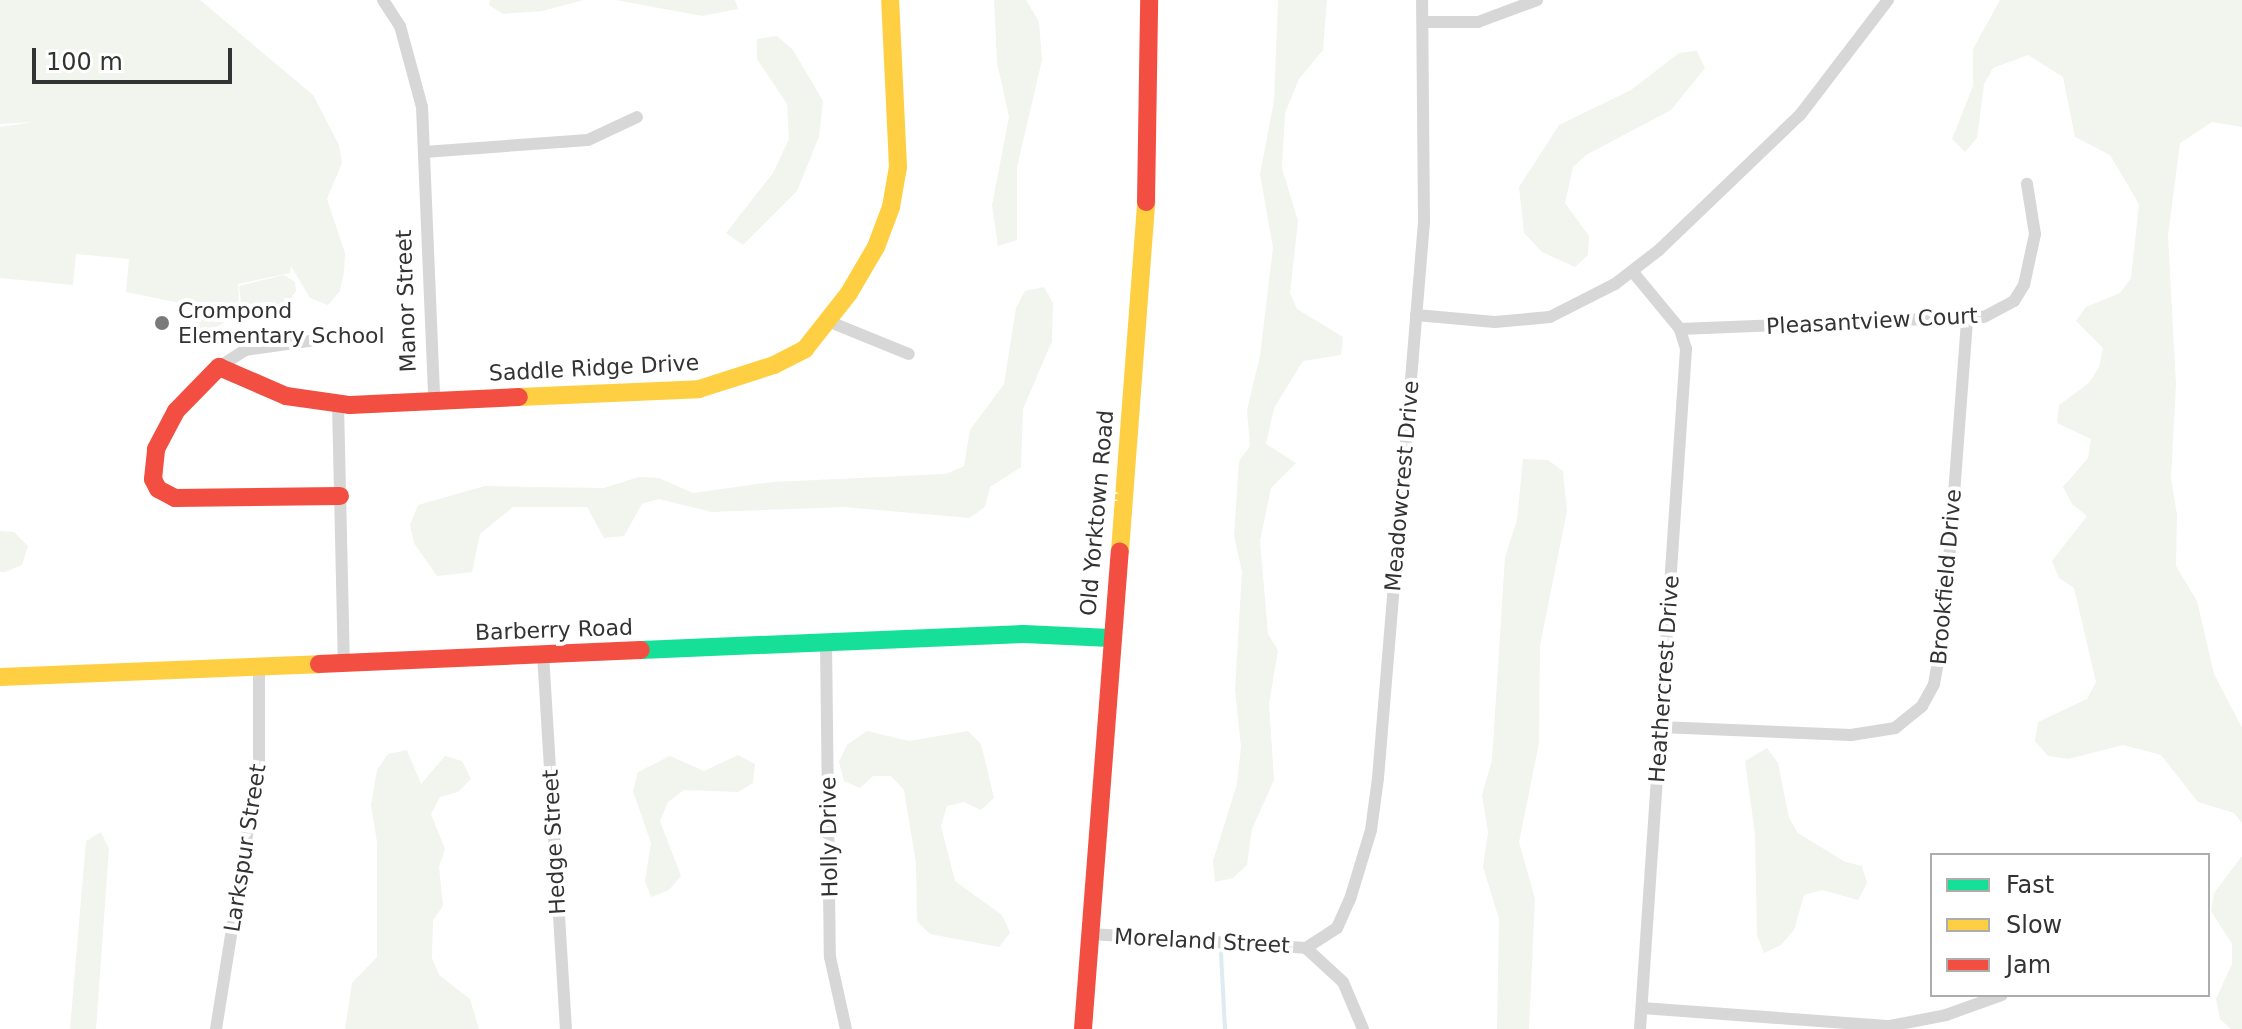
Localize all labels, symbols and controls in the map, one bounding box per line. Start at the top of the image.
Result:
scale bar [36,32,236,82]
text: 100 m [46,48,123,76]
street label: Manor Street [390,229,422,373]
place label: Crompond Elementary School [178,297,385,348]
street label: Pleasantview Court [1765,302,1979,340]
marker: Crompond Elementary School [153,314,171,332]
street label: Saddle Ridge Drive [488,349,700,387]
street label: Meadowcrest Drive [1380,380,1424,592]
street label: Old Yorktown Road [1075,409,1119,617]
street label: Brookfield Drive [1925,488,1967,666]
street label: Heathercrest Drive [1644,574,1684,784]
street label: Barberry Road [475,614,633,646]
street label: Larkspur Street [219,762,271,934]
street label: Hedge Street [537,769,571,915]
street label: Holly Drive [815,776,843,898]
legend [1930,853,2210,997]
text: Fast [2006,871,2054,899]
text: Slow [2006,911,2062,939]
street label: Moreland Street [1113,923,1291,959]
text: Jam [2006,951,2051,979]

